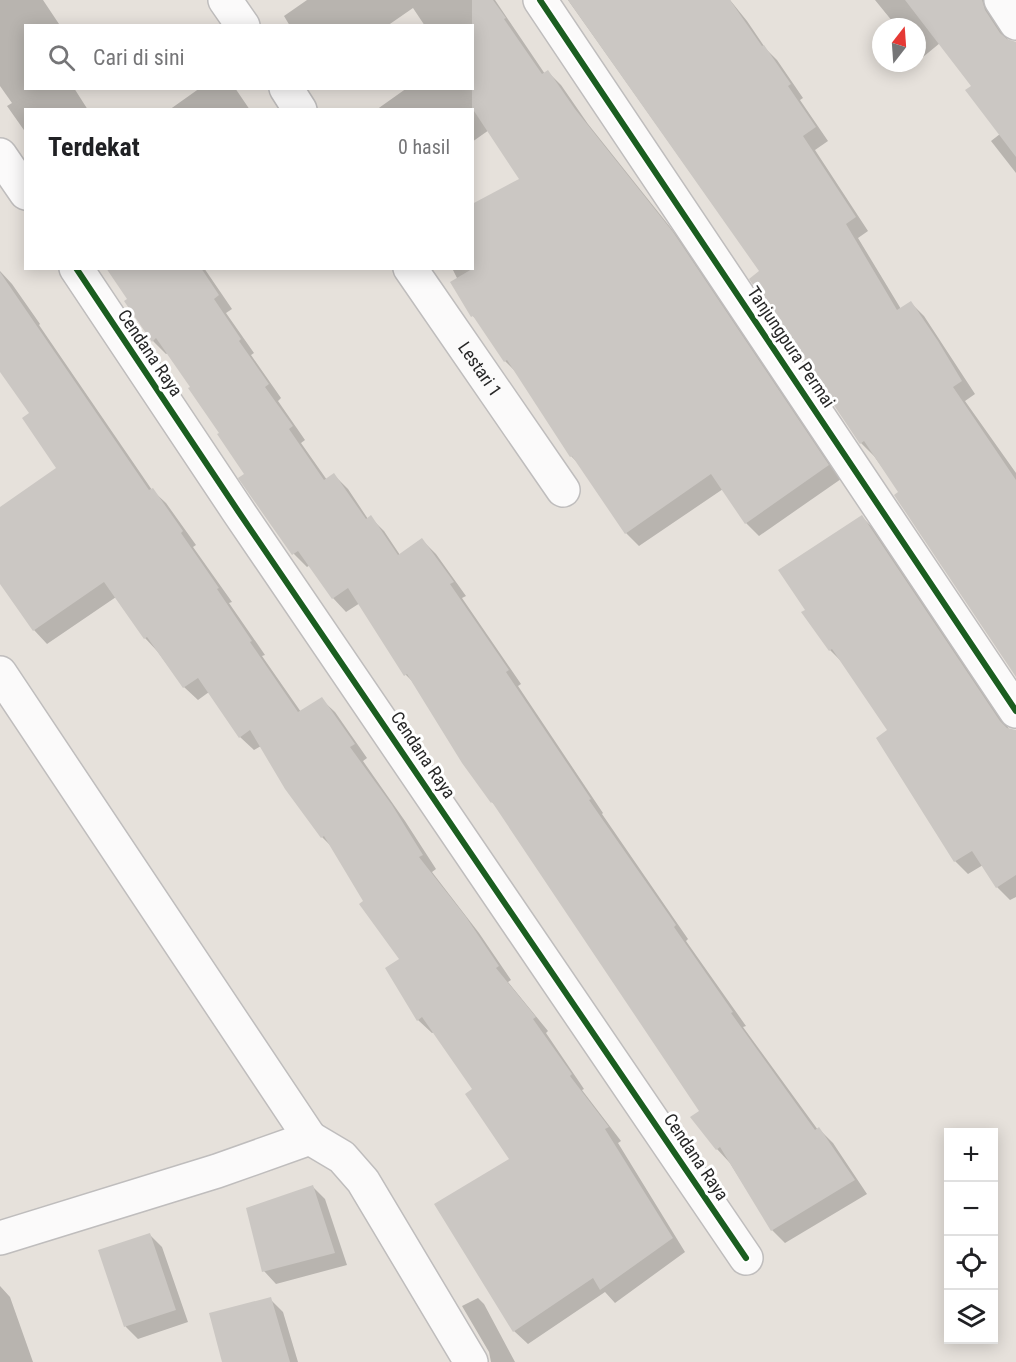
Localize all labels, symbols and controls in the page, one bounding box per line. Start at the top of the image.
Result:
north arrow [872,18,926,72]
search box [24,24,474,90]
icon: search [45,41,78,74]
text: Cari di sini [93,45,185,70]
text: Terdekat [48,132,140,162]
text: 0 hasil [398,135,450,159]
street label: Tanjungpura Permai [743,282,840,411]
street label: Cendana Raya [114,305,187,400]
street label: Lestari 1 [454,338,506,400]
street label: Cendana Raya [387,707,460,802]
street label: Cendana Raya [660,1109,733,1204]
map controls [944,1128,998,1344]
button: + [944,1128,998,1182]
button: − [944,1182,998,1236]
button: locate [944,1236,998,1290]
button: layers [944,1290,998,1344]

